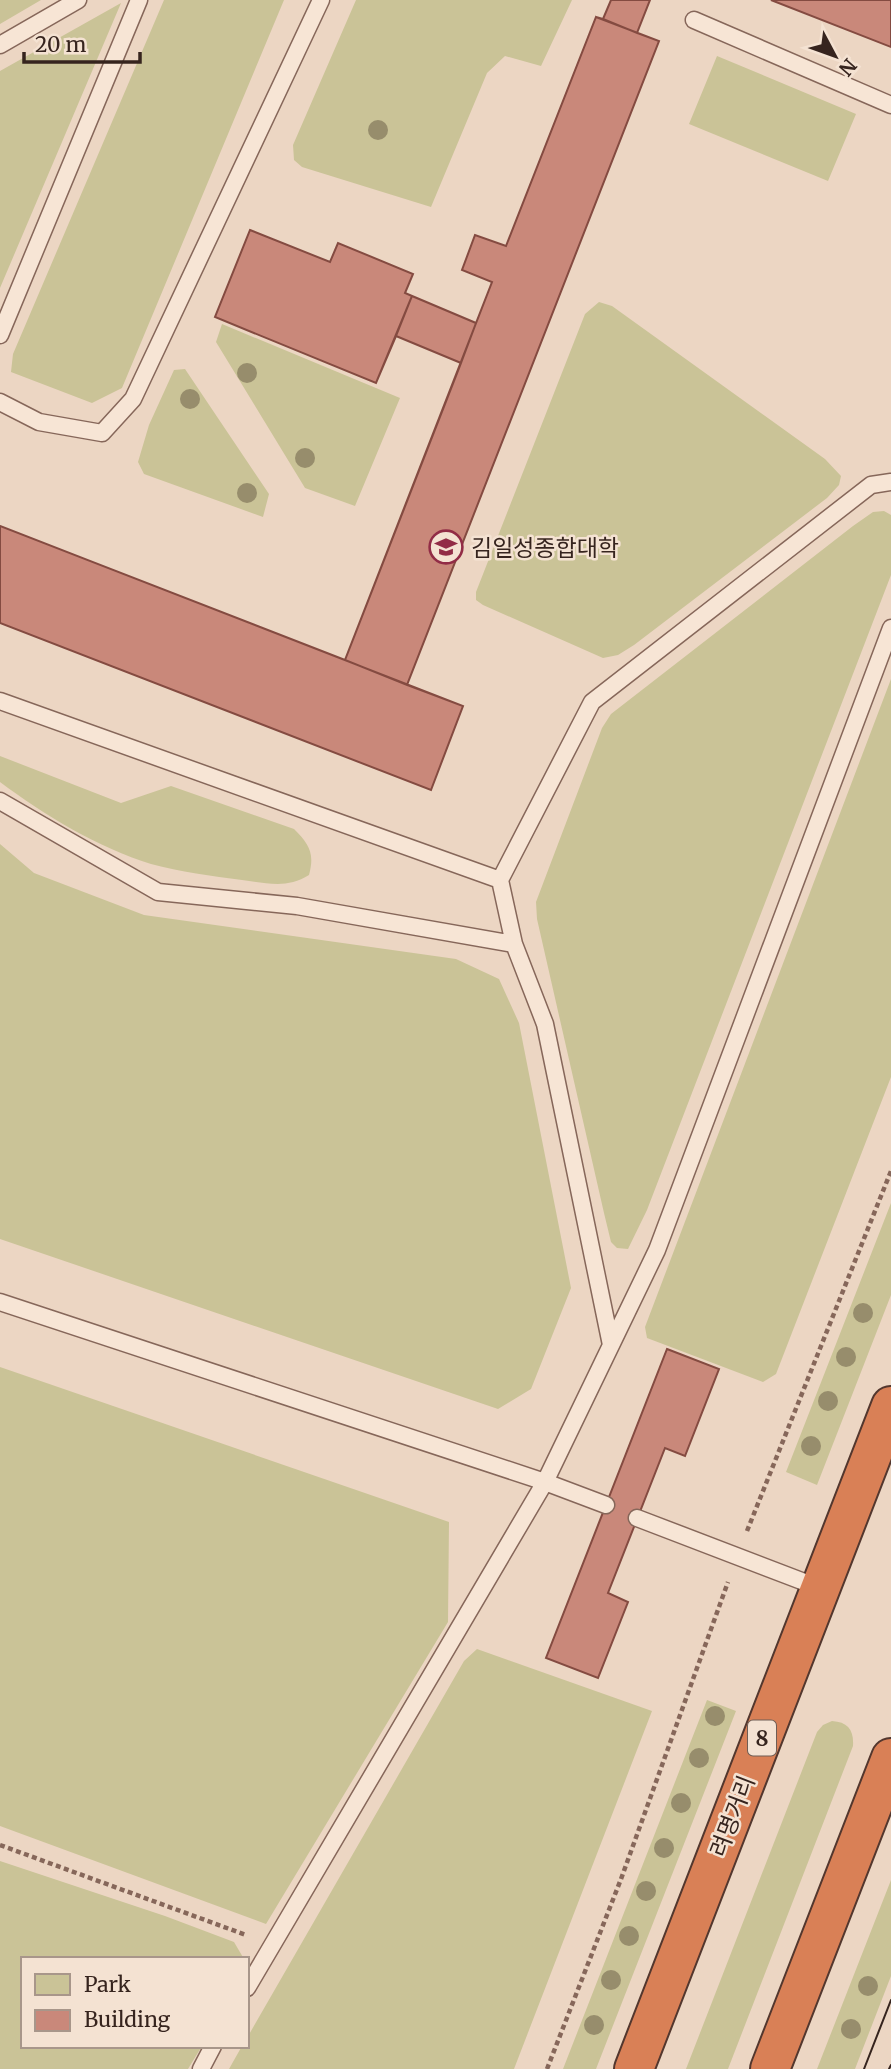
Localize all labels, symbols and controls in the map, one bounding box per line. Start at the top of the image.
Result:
scale bar [24,21,140,65]
north arrow [800,21,870,91]
text: 20 m [35,31,87,58]
text: N [834,54,862,81]
school or university icon: 김일성종합대학 [427,528,465,566]
place label: 김일성종합대학 [471,533,619,562]
road number: 8 [748,1720,776,1756]
street label: 려명거리 [703,1771,761,1861]
legend [21,1957,248,2048]
text: Park [84,1971,131,1998]
text: Building [84,2006,171,2033]

